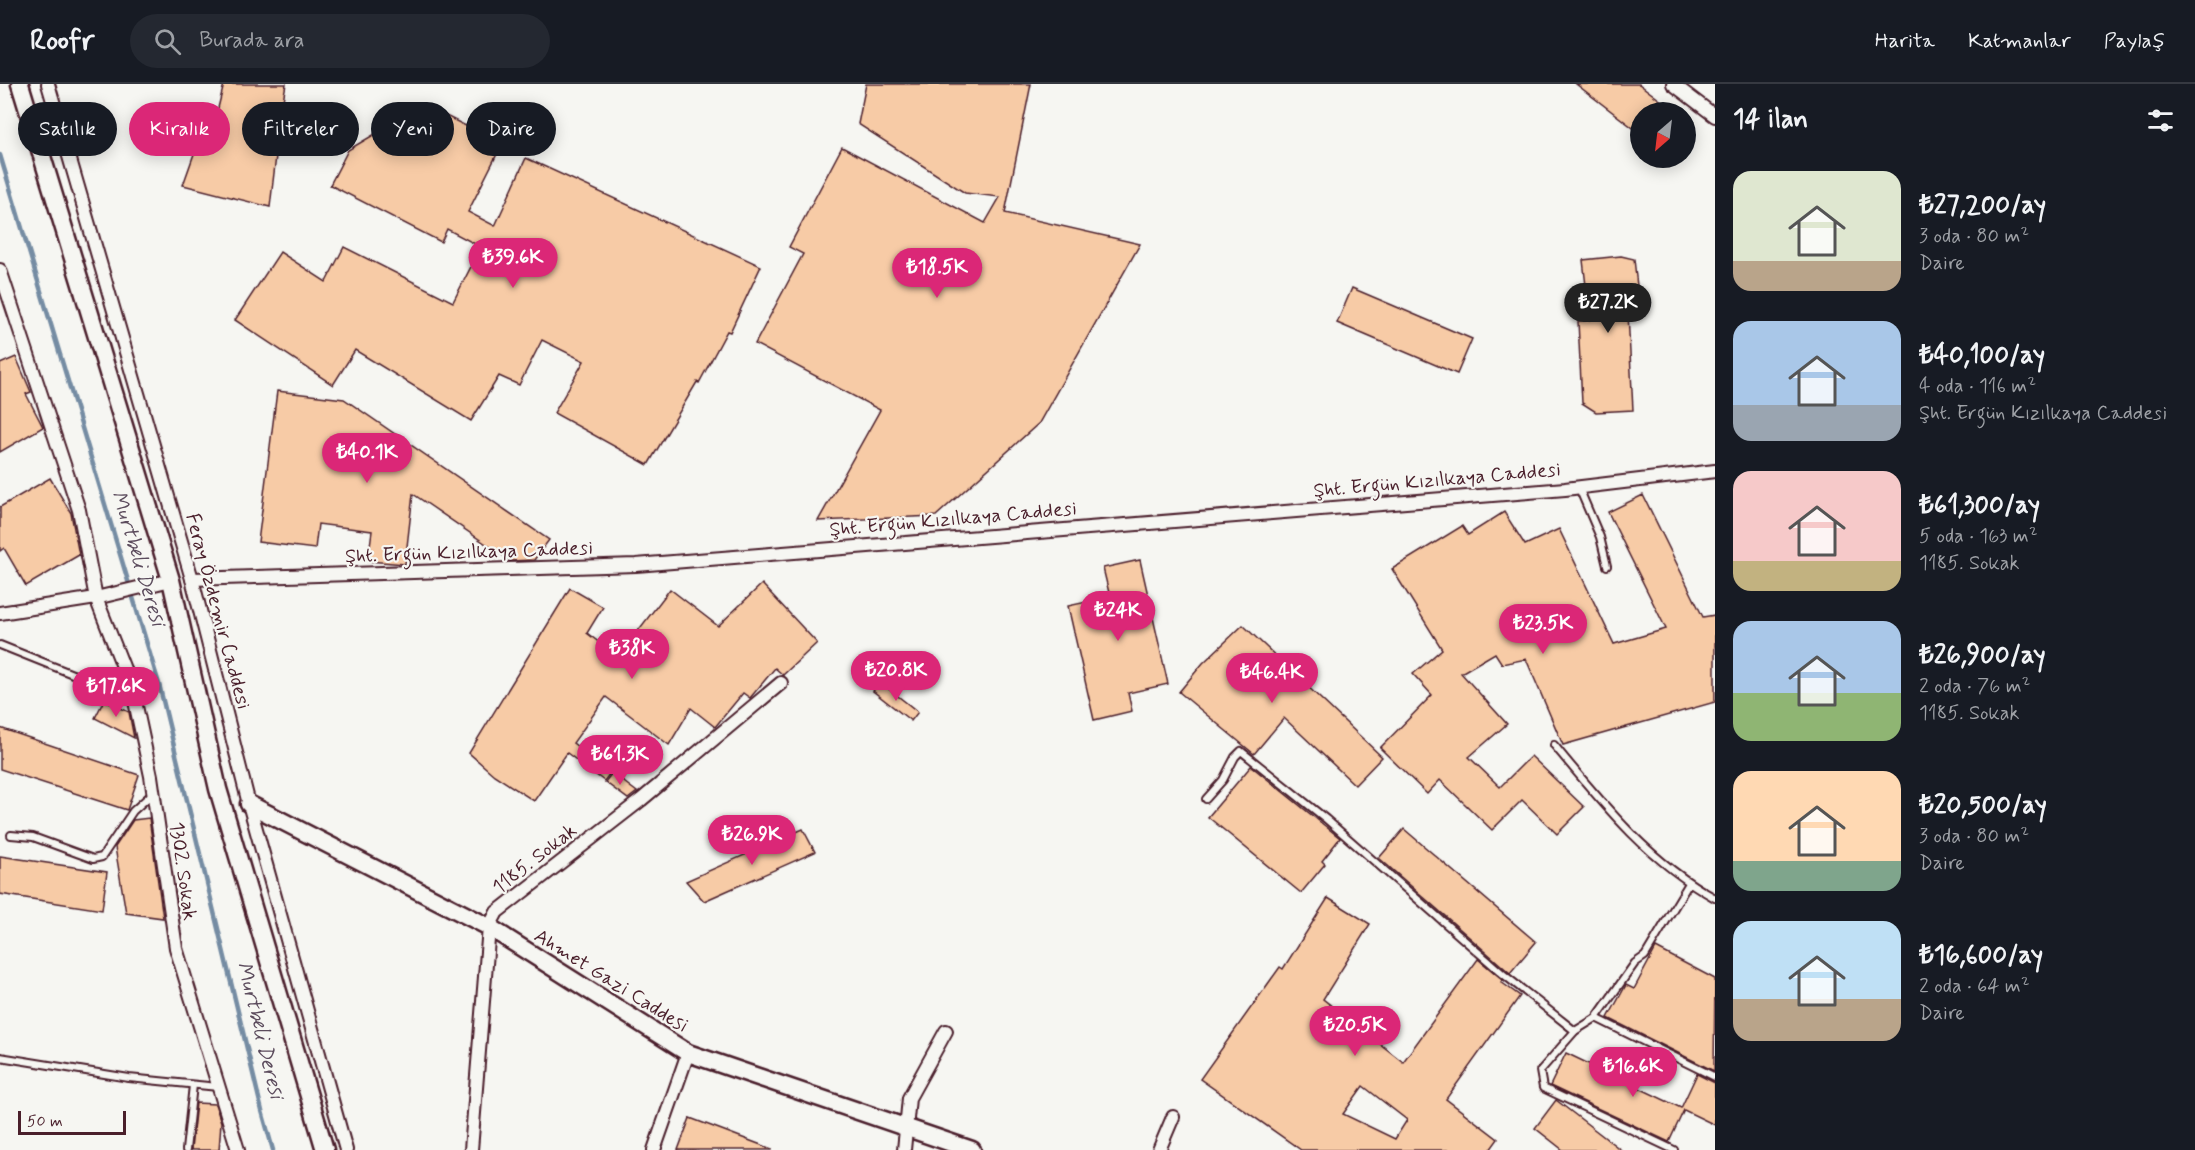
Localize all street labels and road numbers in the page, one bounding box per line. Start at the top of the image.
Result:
street label: Şht. Ergün Kızılkaya Caddesi [1312,456,1562,507]
street label: Şht. Ergün Kızılkaya Caddesi [828,495,1078,546]
street label: Feray Özdemir Caddesi [178,510,257,712]
street label: Şht. Ergün Kızılkaya Caddesi [345,535,594,572]
street label: 1185. Sokak [487,818,583,901]
street label: 1302. Sokak [162,820,203,922]
street label: Ahmet Gazi Caddesi [529,923,694,1040]

